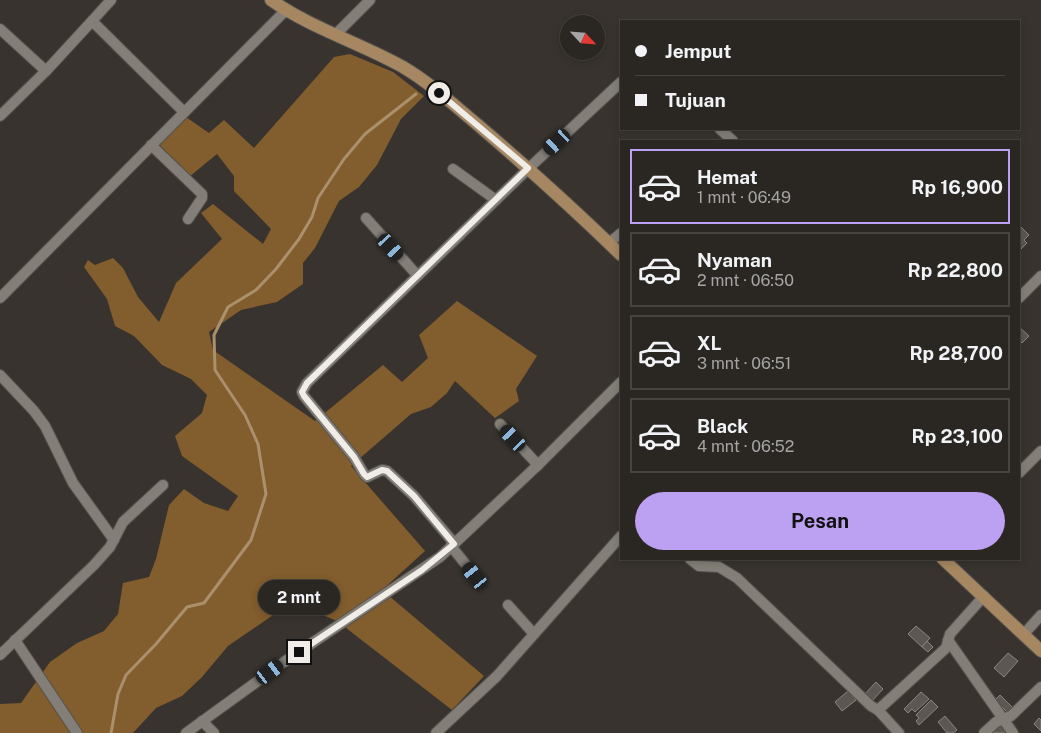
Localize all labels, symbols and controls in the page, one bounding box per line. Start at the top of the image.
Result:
north arrow [560,15,605,60]
map controls [560,15,605,60]
text: Jemput [665,40,731,62]
route start [428,82,450,104]
text: Tujuan [665,89,726,111]
car [540,126,573,158]
icon: car [637,164,682,209]
text: Hemat [697,166,758,188]
text: Rp 16,900 [911,176,1003,198]
text: 1 mnt · 06:49 [697,188,791,207]
car [375,231,406,263]
icon: car [637,247,682,292]
text: Nyaman [697,249,772,271]
text: Rp 22,800 [908,259,1003,281]
text: 2 mnt · 06:50 [697,271,794,290]
icon: car [637,330,682,375]
text: XL [697,332,722,354]
text: Rp 28,700 [909,342,1003,364]
text: 3 mnt · 06:51 [697,354,791,373]
icon: car [637,413,682,458]
text: Black [697,415,748,437]
car [497,422,528,454]
text: Rp 23,100 [912,425,1003,447]
text: 4 mnt · 06:52 [697,437,794,456]
button: Pesan [635,492,1005,550]
car [459,560,490,592]
callout: 2 mnt [258,580,340,614]
text: 2 mnt [277,588,321,607]
route end [288,641,310,663]
car [253,657,286,687]

